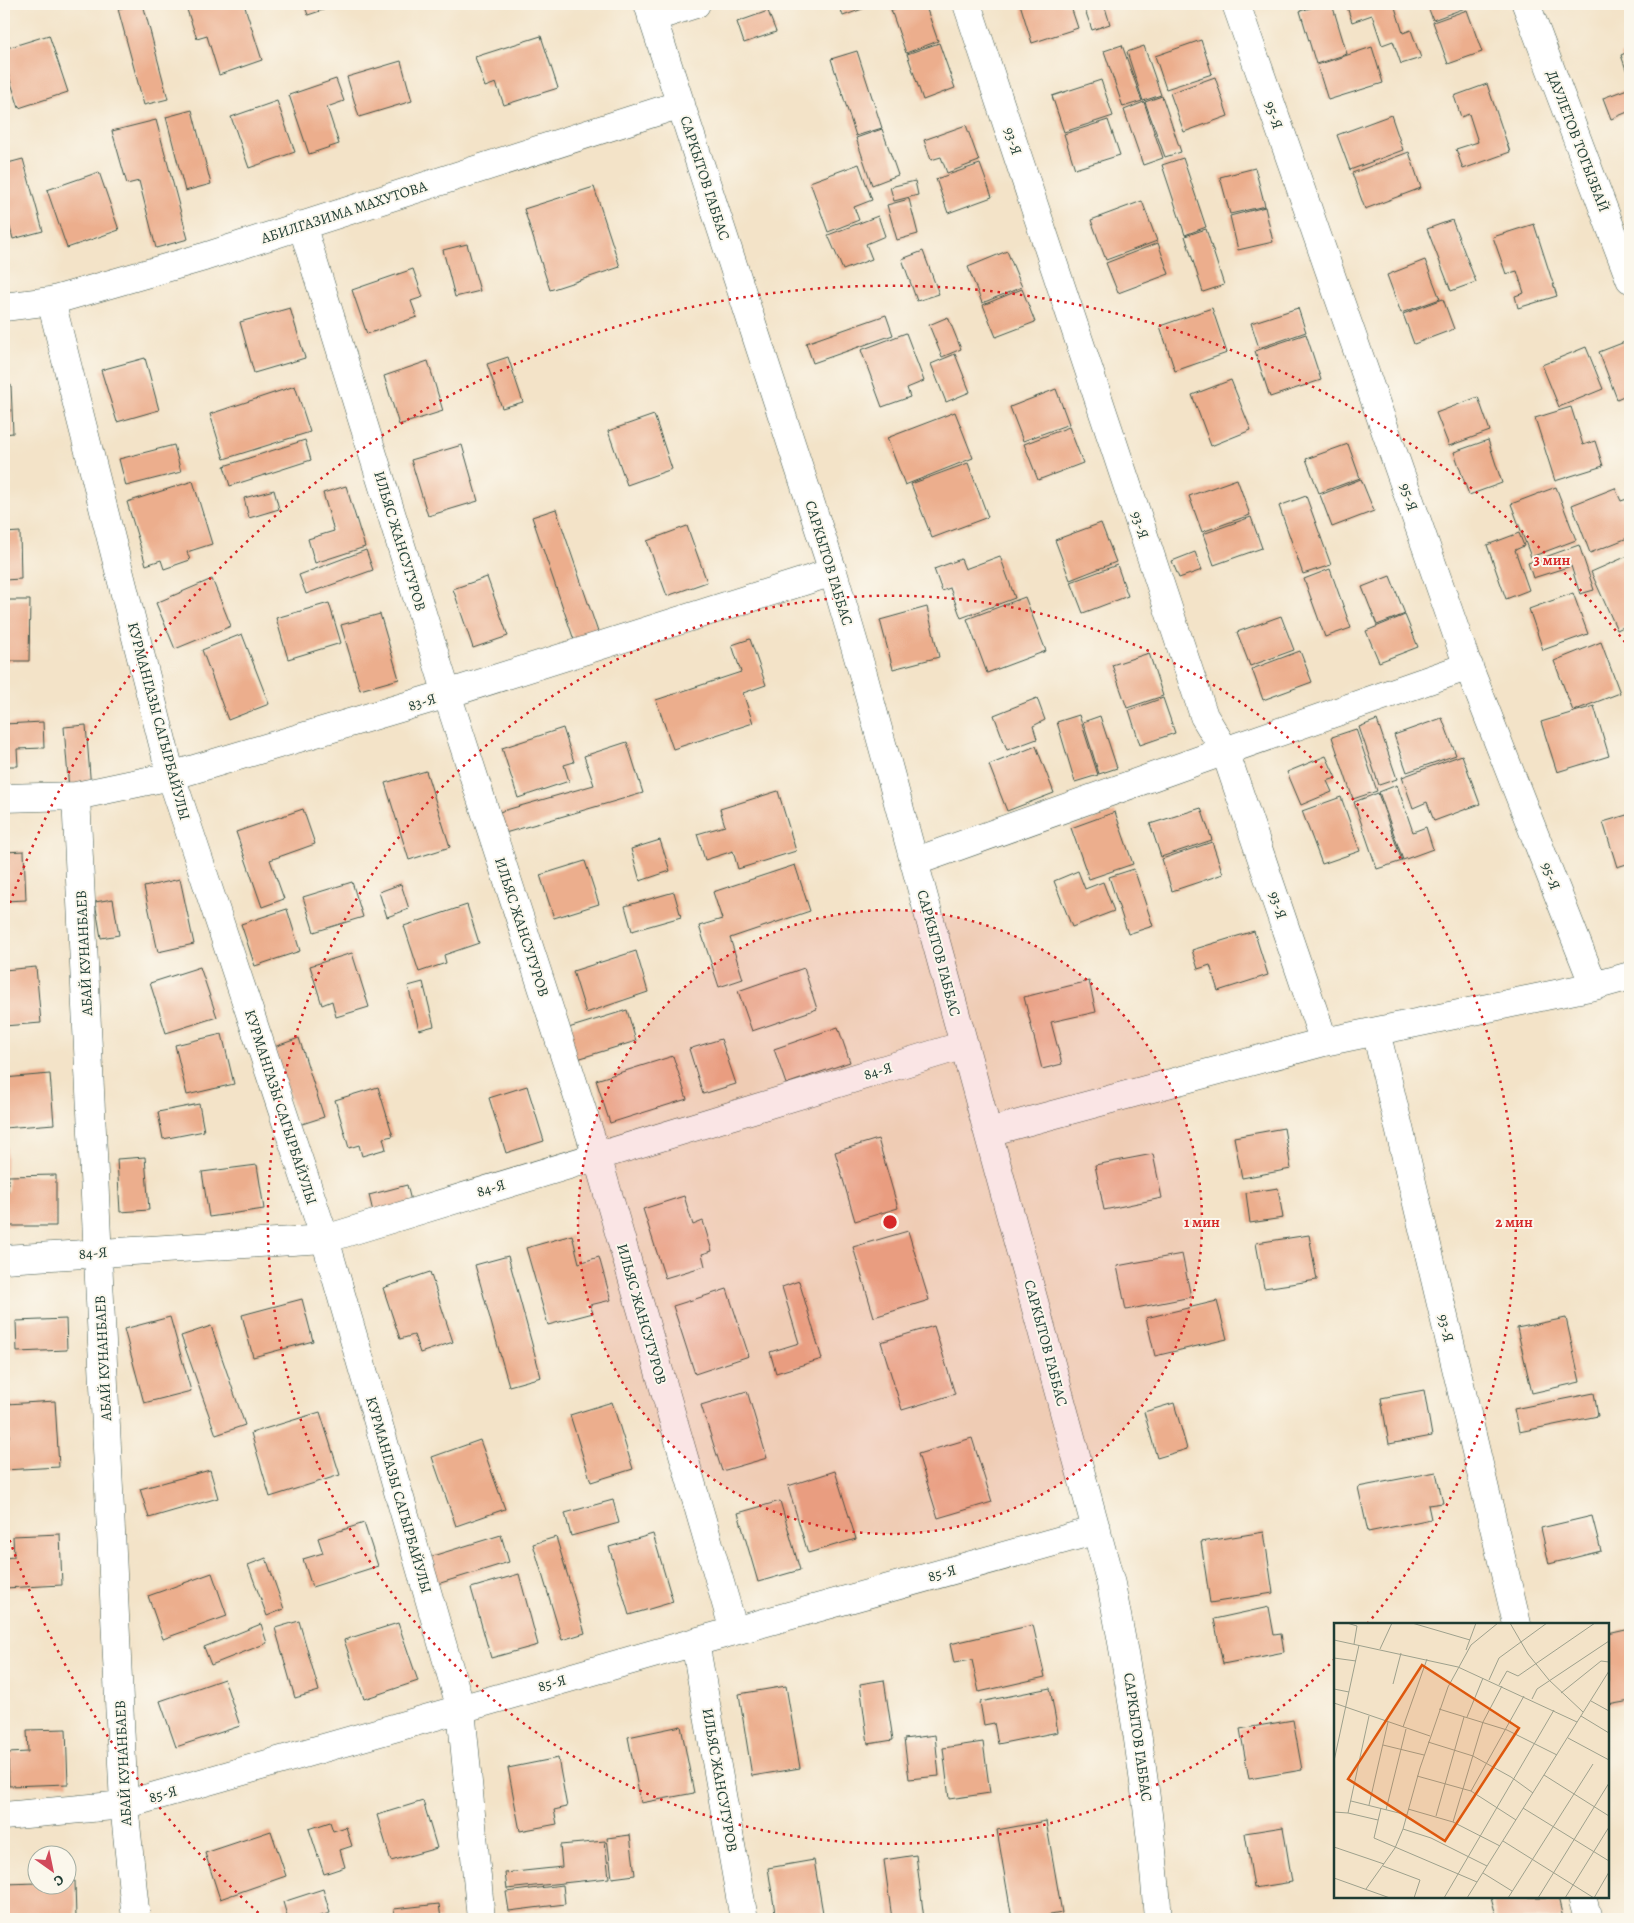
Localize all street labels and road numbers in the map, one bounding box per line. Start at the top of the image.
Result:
street label: ДАУЛЕТОВ ТОГЫЗБАЙ [1542,67,1614,215]
street label: 95-Я [1260,98,1288,132]
street label: САРКЫТОВ ГАББАС [675,113,735,243]
street label: 93-Я [999,125,1027,157]
street label: АБИЛГАЗИМА МАХУТОВА [257,176,430,249]
street label: ИЛЬЯС ЖАНСУГУРОВ [369,468,431,614]
street label: 95-Я [1395,480,1423,514]
street label: САРКЫТОВ ГАББАС [800,498,858,628]
street label: 93-Я [1126,509,1154,541]
street label: КУРМАНГАЗЫ САГЫРБАЙУЛЫ [123,620,195,822]
street label: 83-Я [405,688,439,716]
street label: ИЛЬЯС ЖАНСУГУРОВ [490,855,554,999]
street label: 95-Я [1537,859,1565,893]
street label: САРКЫТОВ ГАББАС [913,888,965,1018]
street label: 93-Я [1264,889,1292,921]
street label: АБАЙ КУНАНБАЕВ [71,890,97,1017]
street label: КУРМАНГАЗЫ САГЫРБАЙУЛЫ [240,1007,322,1207]
street label: 84-Я [861,1057,895,1085]
street label: 84-Я [474,1174,508,1202]
street label: ИЛЬЯС ЖАНСУГУРОВ [612,1241,672,1387]
street label: 84-Я [78,1242,108,1264]
street label: САРКЫТОВ ГАББАС [1020,1278,1072,1408]
street label: АБАЙ КУНАНБАЕВ [90,1295,116,1422]
street label: 93-Я [1433,1312,1459,1344]
street label: КУРМАНГАЗЫ САГЫРБАЙУЛЫ [361,1394,437,1596]
street label: 85-Я [925,1559,959,1587]
street label: 85-Я [535,1669,569,1697]
street label: САРКЫТОВ ГАББАС [1119,1671,1157,1803]
street label: АБАЙ КУНАНБАЕВ [110,1700,136,1827]
street label: ИЛЬЯС ЖАНСУГУРОВ [697,1706,743,1854]
street label: 85-Я [146,1780,180,1808]

